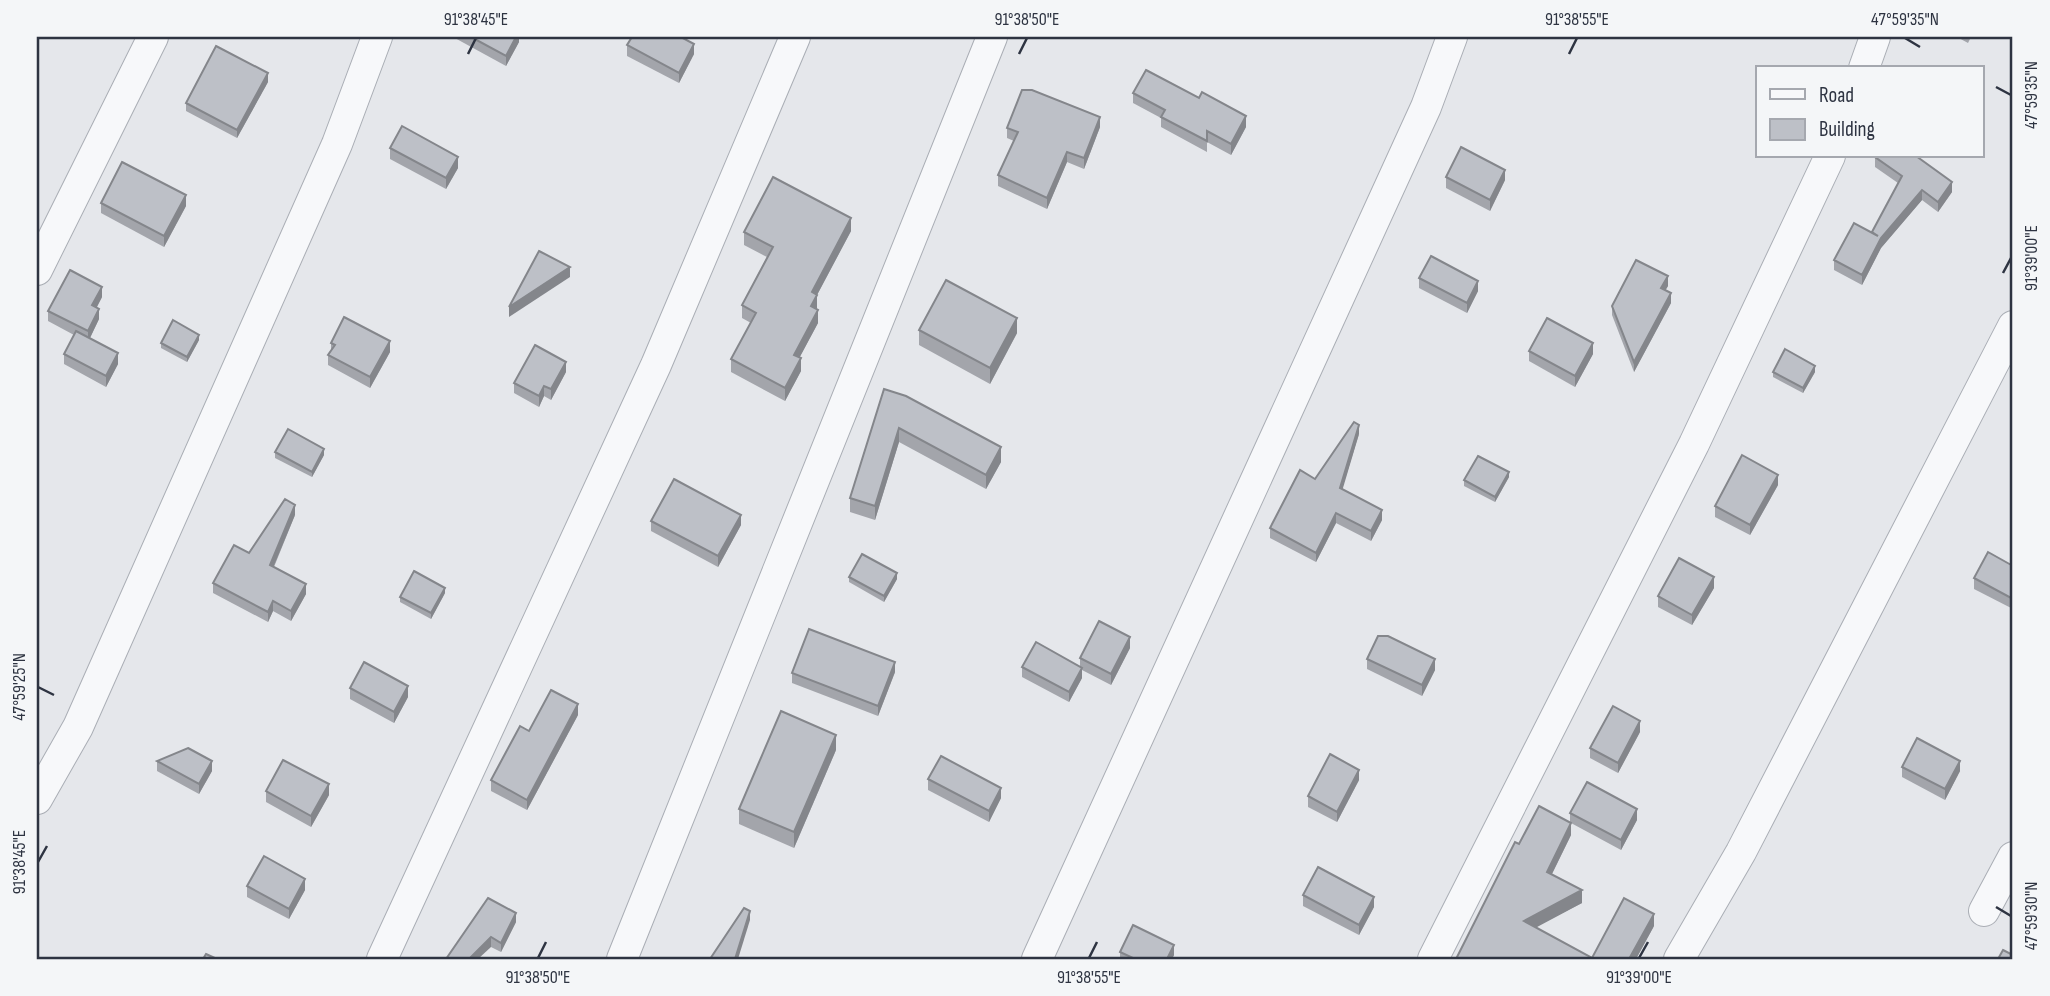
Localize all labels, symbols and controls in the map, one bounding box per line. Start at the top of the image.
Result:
text: 91°38'45"E [444,9,508,30]
text: 91°38'50"E [995,9,1059,30]
text: 91°38'55"E [1545,9,1609,30]
text: 47°59'35"N [1871,9,1939,30]
text: 47°59'35"N [2021,61,2042,129]
legend [1756,66,1983,158]
text: Road [1819,83,1854,108]
text: Building [1819,117,1875,142]
text: 91°39'00"E [2021,225,2042,291]
text: 47°59'25"N [9,653,30,721]
text: 91°38'45"E [9,830,30,894]
text: 47°59'30"N [2021,882,2042,950]
text: 91°38'50"E [506,967,570,988]
text: 91°38'55"E [1057,967,1121,988]
text: 91°39'00"E [1606,967,1672,988]

